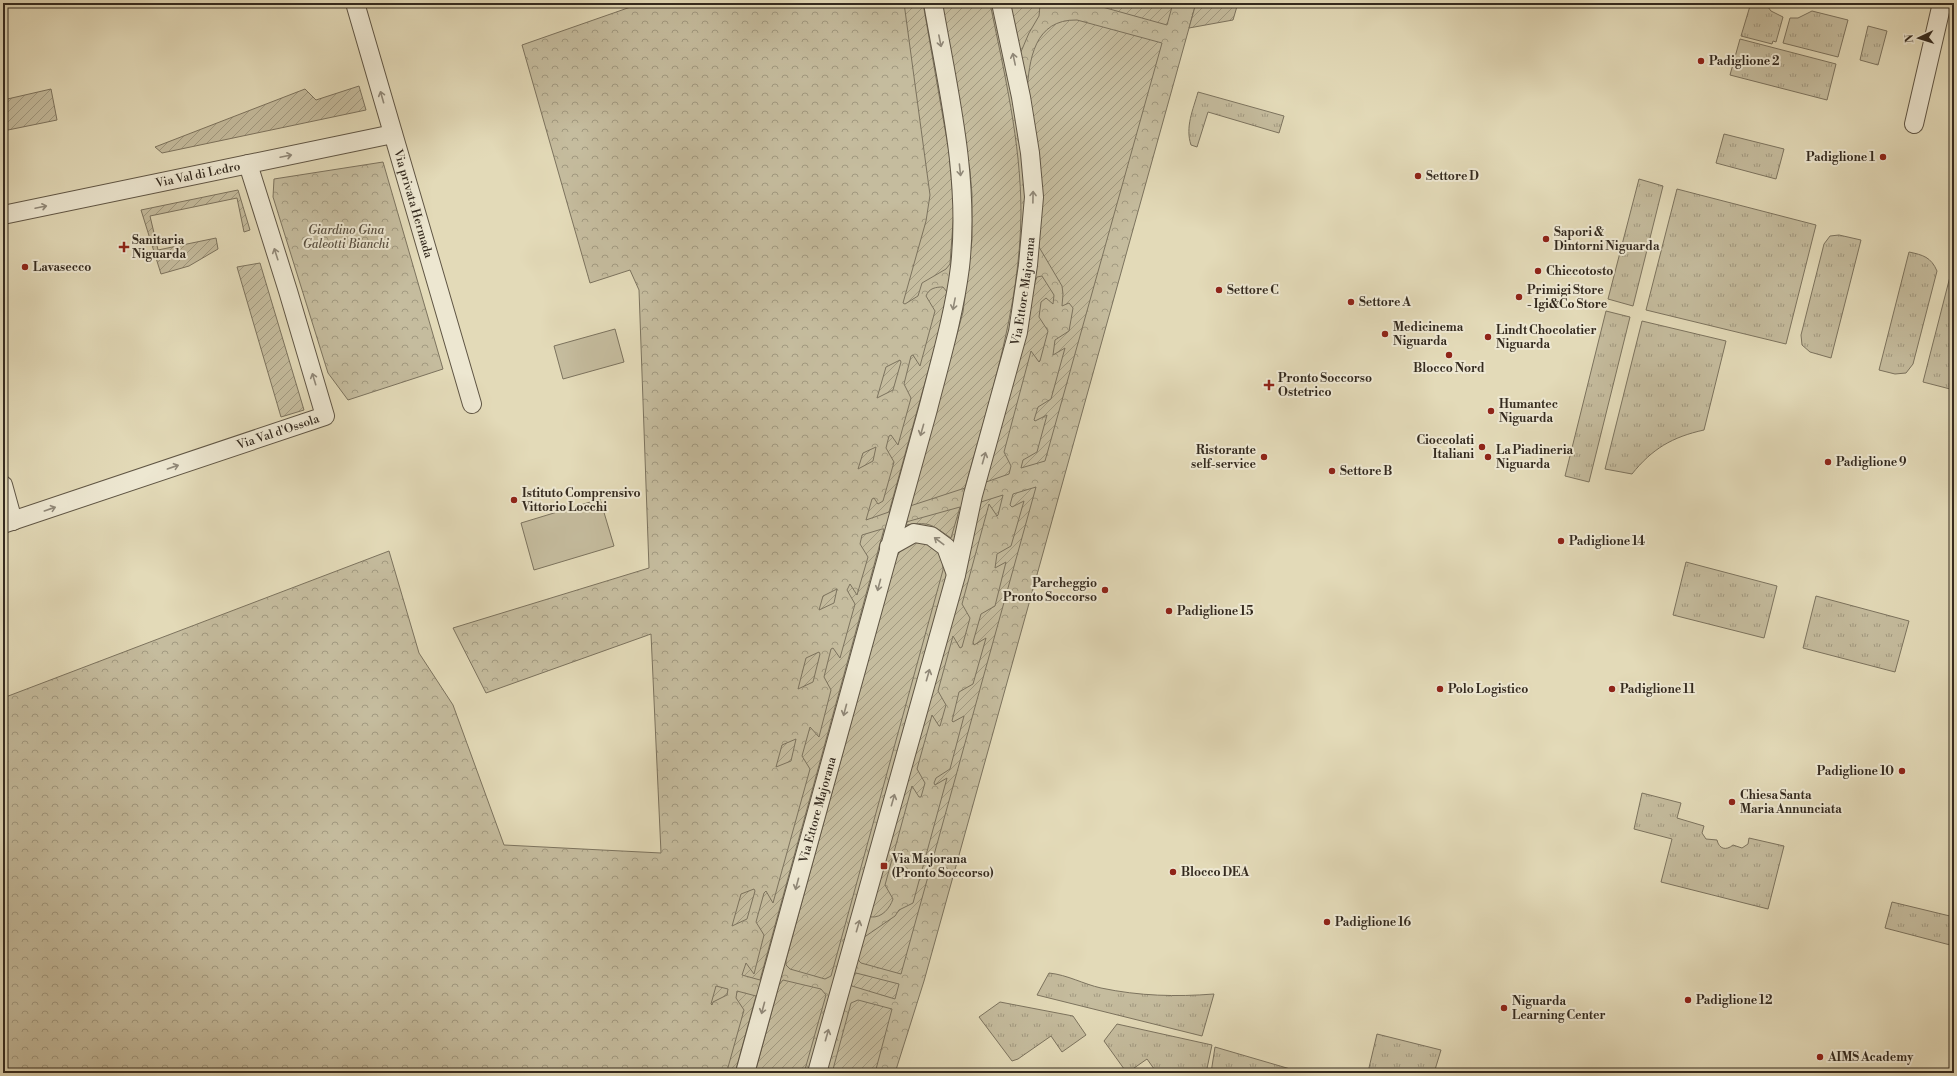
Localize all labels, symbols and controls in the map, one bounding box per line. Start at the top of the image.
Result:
north arrow [1899,18,1939,58]
one-way arrow [936,34,944,47]
text: N [1903,34,1917,43]
one-way arrow [1009,53,1017,66]
place label: Padiglione 2 [1709,54,1780,69]
marker: Padiglione 2 [1696,56,1706,66]
one-way arrow [378,90,385,103]
street label: Via privata Hermada [390,147,437,261]
place label: Padiglione 1 [1806,150,1875,165]
one-way arrow [279,152,292,160]
marker: Padiglione 1 [1878,152,1888,162]
street label: Via Val di Ledro [153,158,242,191]
one-way arrow [957,163,964,176]
place label: Settore D [1426,169,1479,184]
marker: Settore D [1413,171,1423,181]
one-way arrow [1030,191,1037,204]
one-way arrow [34,203,47,211]
park label: Giardino Gina Galeotti Bianchi [303,223,389,252]
place label: Sapori & Dintorni Niguarda [1554,225,1660,254]
place label: Sanitaria Niguarda [132,233,187,262]
marker: Sapori & Dintorni Niguarda [1541,234,1551,244]
street label: Via Ettore Majorana [1007,236,1038,348]
marker: Sanitaria Niguarda [119,242,129,252]
one-way arrow [272,249,280,261]
place label: Lavasecco [33,260,91,275]
marker: Lavasecco [20,262,30,272]
place label: Chiccotosto [1546,264,1613,279]
marker: Chiccotosto [1533,266,1543,276]
place label: Settore C [1227,283,1279,298]
place label: Primigi Store - Igi&Co Store [1527,283,1608,312]
marker: Settore C [1214,285,1224,295]
marker: Primigi Store - Igi&Co Store [1514,292,1524,302]
place label: Settore A [1359,295,1411,310]
one-way arrow [950,297,958,310]
marker: Settore A [1346,297,1356,307]
place label: Medicinema Niguarda [1393,320,1464,349]
place label: Lindt Chocolatier Niguarda [1496,323,1596,352]
marker: Medicinema Niguarda [1380,329,1390,339]
marker: Lindt Chocolatier Niguarda [1483,332,1493,342]
marker: Blocco Nord [1444,350,1454,360]
place label: Blocco Nord [1413,361,1485,376]
place label: Pronto Soccorso Ostetrico [1278,371,1372,400]
one-way arrow [310,372,317,385]
marker: Pronto Soccorso Ostetrico [1263,379,1275,391]
place label: Humantec Niguarda [1499,397,1558,426]
marker: Humantec Niguarda [1486,406,1496,416]
street label: Via Val d'Ossola [234,411,322,453]
one-way arrow [918,423,925,436]
place label: Cioccolati Italiani [1417,433,1474,462]
marker: Cioccolati Italiani [1477,442,1487,452]
place label: Ristorante self-service [1191,443,1257,472]
place label: La Piadineria Niguarda [1496,443,1574,472]
one-way arrow [981,451,988,464]
marker: Ristorante self-service [1259,452,1269,462]
marker: La Piadineria Niguarda [1483,452,1493,462]
place label: Padiglione 9 [1836,455,1907,470]
marker: Padiglione 9 [1823,457,1833,467]
one-way arrow [167,463,179,471]
place label: Settore B [1340,464,1392,479]
marker: Settore B [1327,466,1337,476]
place label: Istituto Comprensivo Vittorio Locchi [521,486,641,515]
marker: Istituto Comprensivo Vittorio Locchi [509,495,519,505]
one-way arrow [43,505,56,512]
place label: Padiglione 14 [1569,534,1645,549]
marker: Padiglione 14 [1556,536,1566,546]
one-way arrow [934,537,945,546]
place label: Parcheggio Pronto Soccorso [1003,576,1097,605]
one-way arrow [875,578,882,591]
marker: Parcheggio Pronto Soccorso [1100,585,1110,595]
place label: Padiglione 15 [1177,604,1254,619]
marker: Padiglione 15 [1164,606,1174,616]
one-way arrow [925,669,932,682]
place label: Polo Logistico [1448,682,1528,697]
place label: Padiglione 11 [1620,682,1695,697]
marker: Polo Logistico [1435,684,1445,694]
marker: Padiglione 11 [1607,684,1617,694]
one-way arrow [840,703,848,716]
street label: Via Ettore Majorana [796,754,840,865]
place label: Padiglione 10 [1817,764,1894,779]
marker: Padiglione 10 [1897,766,1907,776]
place label: Chiesa Santa Maria Annunciata [1740,788,1842,817]
one-way arrow [889,794,897,807]
marker: Chiesa Santa Maria Annunciata [1727,797,1737,807]
place label: Via Majorana (Pronto Soccorso) [891,852,994,881]
marker: Via Majorana (Pronto Soccorso) [879,861,889,871]
place label: Blocco DEA [1181,865,1249,880]
marker: Blocco DEA [1168,867,1178,877]
one-way arrow [793,877,800,890]
place label: Padiglione 16 [1335,915,1411,930]
marker: Padiglione 16 [1322,917,1332,927]
one-way arrow [854,919,862,932]
place label: Padiglione 12 [1696,993,1773,1008]
place label: Niguarda Learning Center [1512,994,1606,1023]
marker: Padiglione 12 [1683,995,1693,1005]
one-way arrow [759,1001,766,1014]
marker: Niguarda Learning Center [1499,1003,1509,1013]
one-way arrow [824,1029,832,1042]
place label: AIMS Academy [1827,1050,1914,1065]
marker: AIMS Academy [1815,1052,1825,1062]

